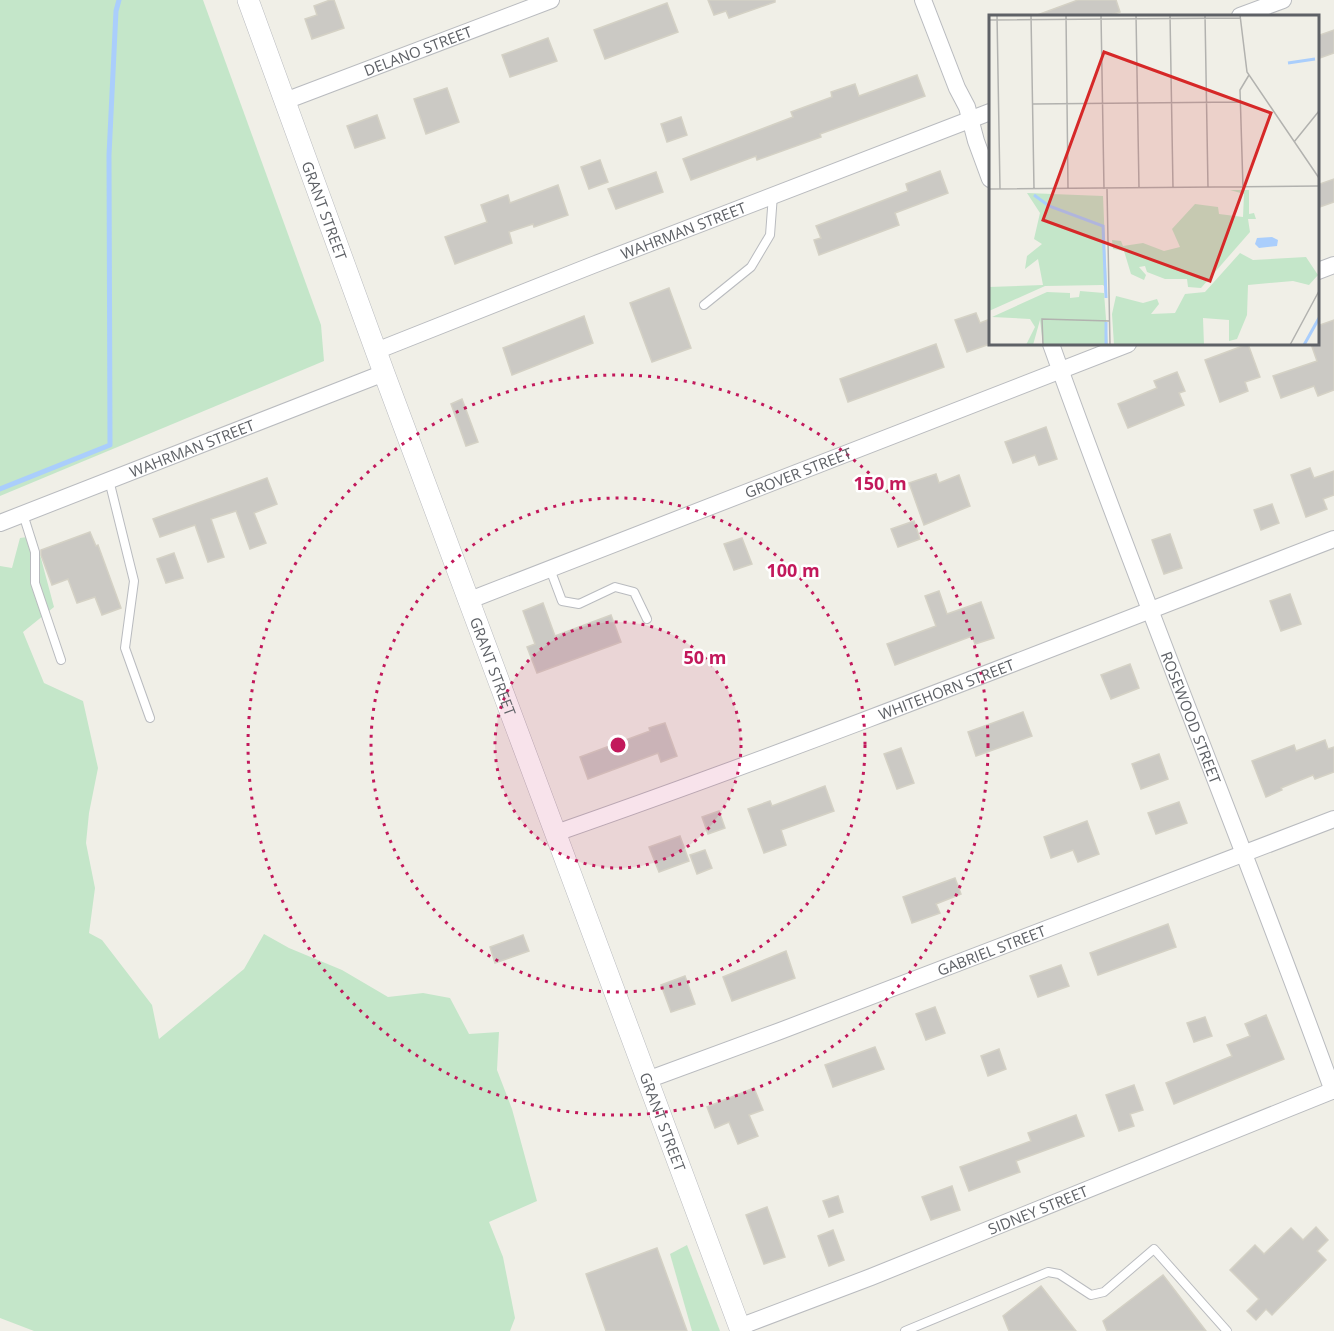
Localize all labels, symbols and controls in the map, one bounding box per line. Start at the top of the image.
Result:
inset map [989,15,1319,345]
street label: DELANO STREET [361,21,475,80]
street label: GRANT STREET [298,158,352,263]
street label: WAHRMAN STREET [618,197,749,263]
street label: WAHRMAN STREET [126,414,258,481]
street label: GROVER STREET [742,442,855,502]
text: 150 m [853,471,907,495]
text: 100 m [766,558,820,582]
street label: GRANT STREET [466,614,521,719]
text: 50 m [684,645,726,669]
street label: ROSEWOOD STREET [1157,648,1226,787]
street label: WHITEHORN STREET [876,654,1018,724]
centre of rings [608,735,628,755]
street label: GABRIEL STREET [934,920,1049,980]
street label: GRANT STREET [635,1070,691,1175]
street label: SIDNEY STREET [985,1180,1091,1239]

